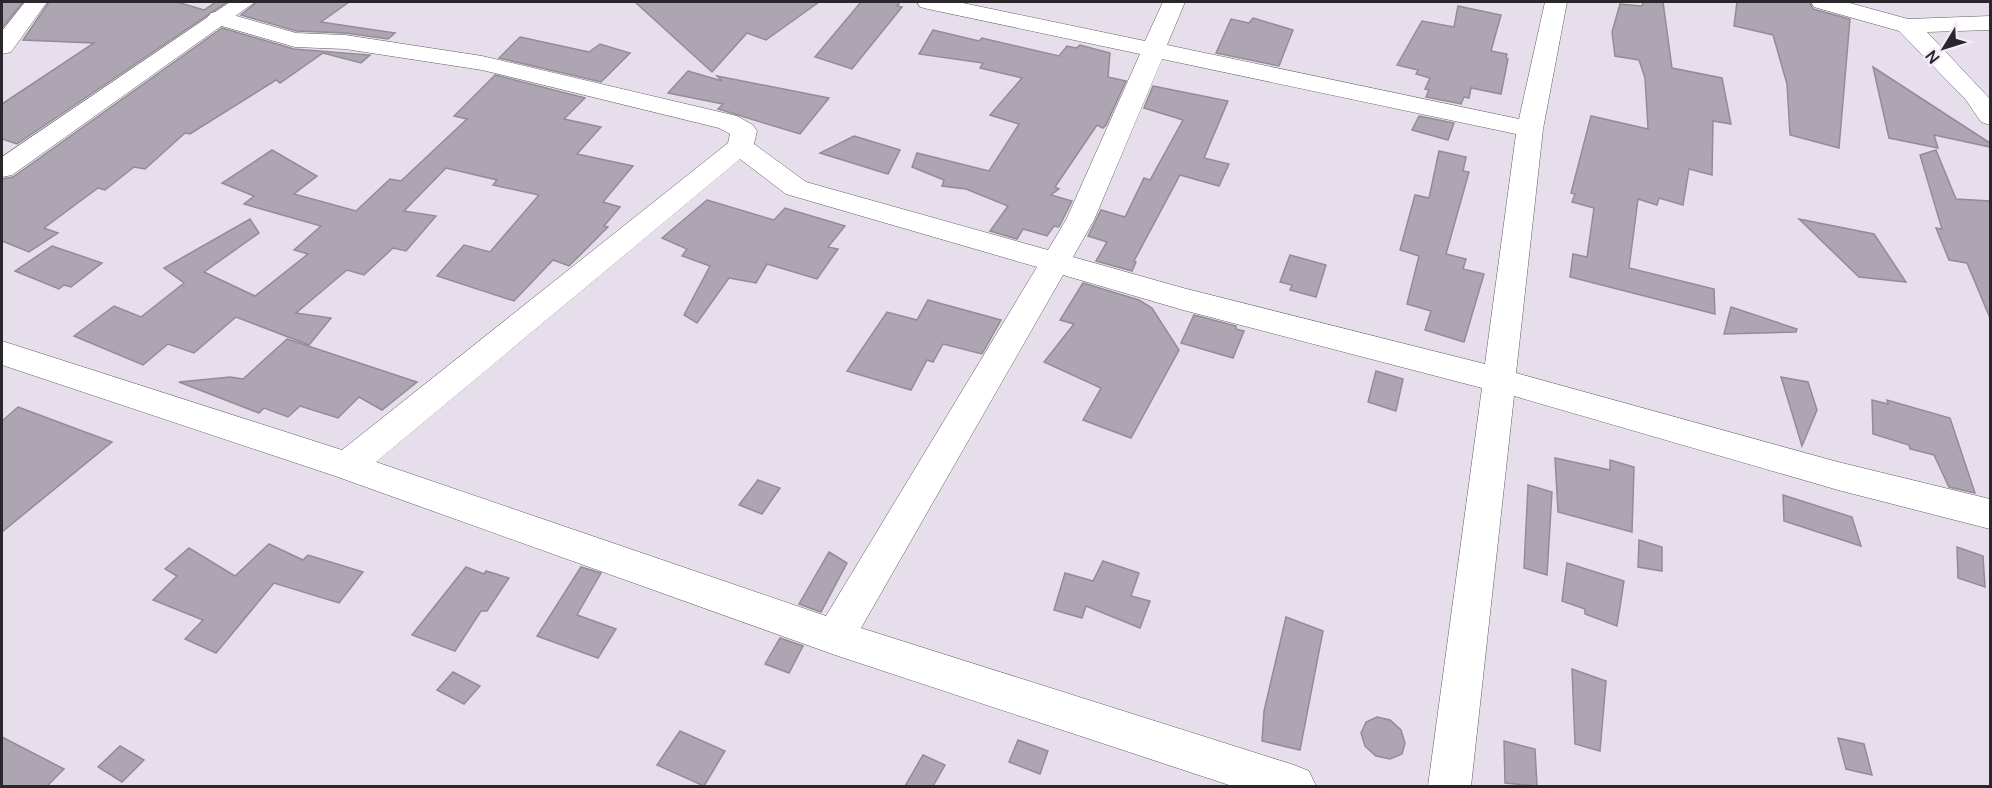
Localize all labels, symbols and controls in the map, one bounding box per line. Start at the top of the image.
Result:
north arrow [1914,18,1974,78]
text: N [1920,46,1944,69]

